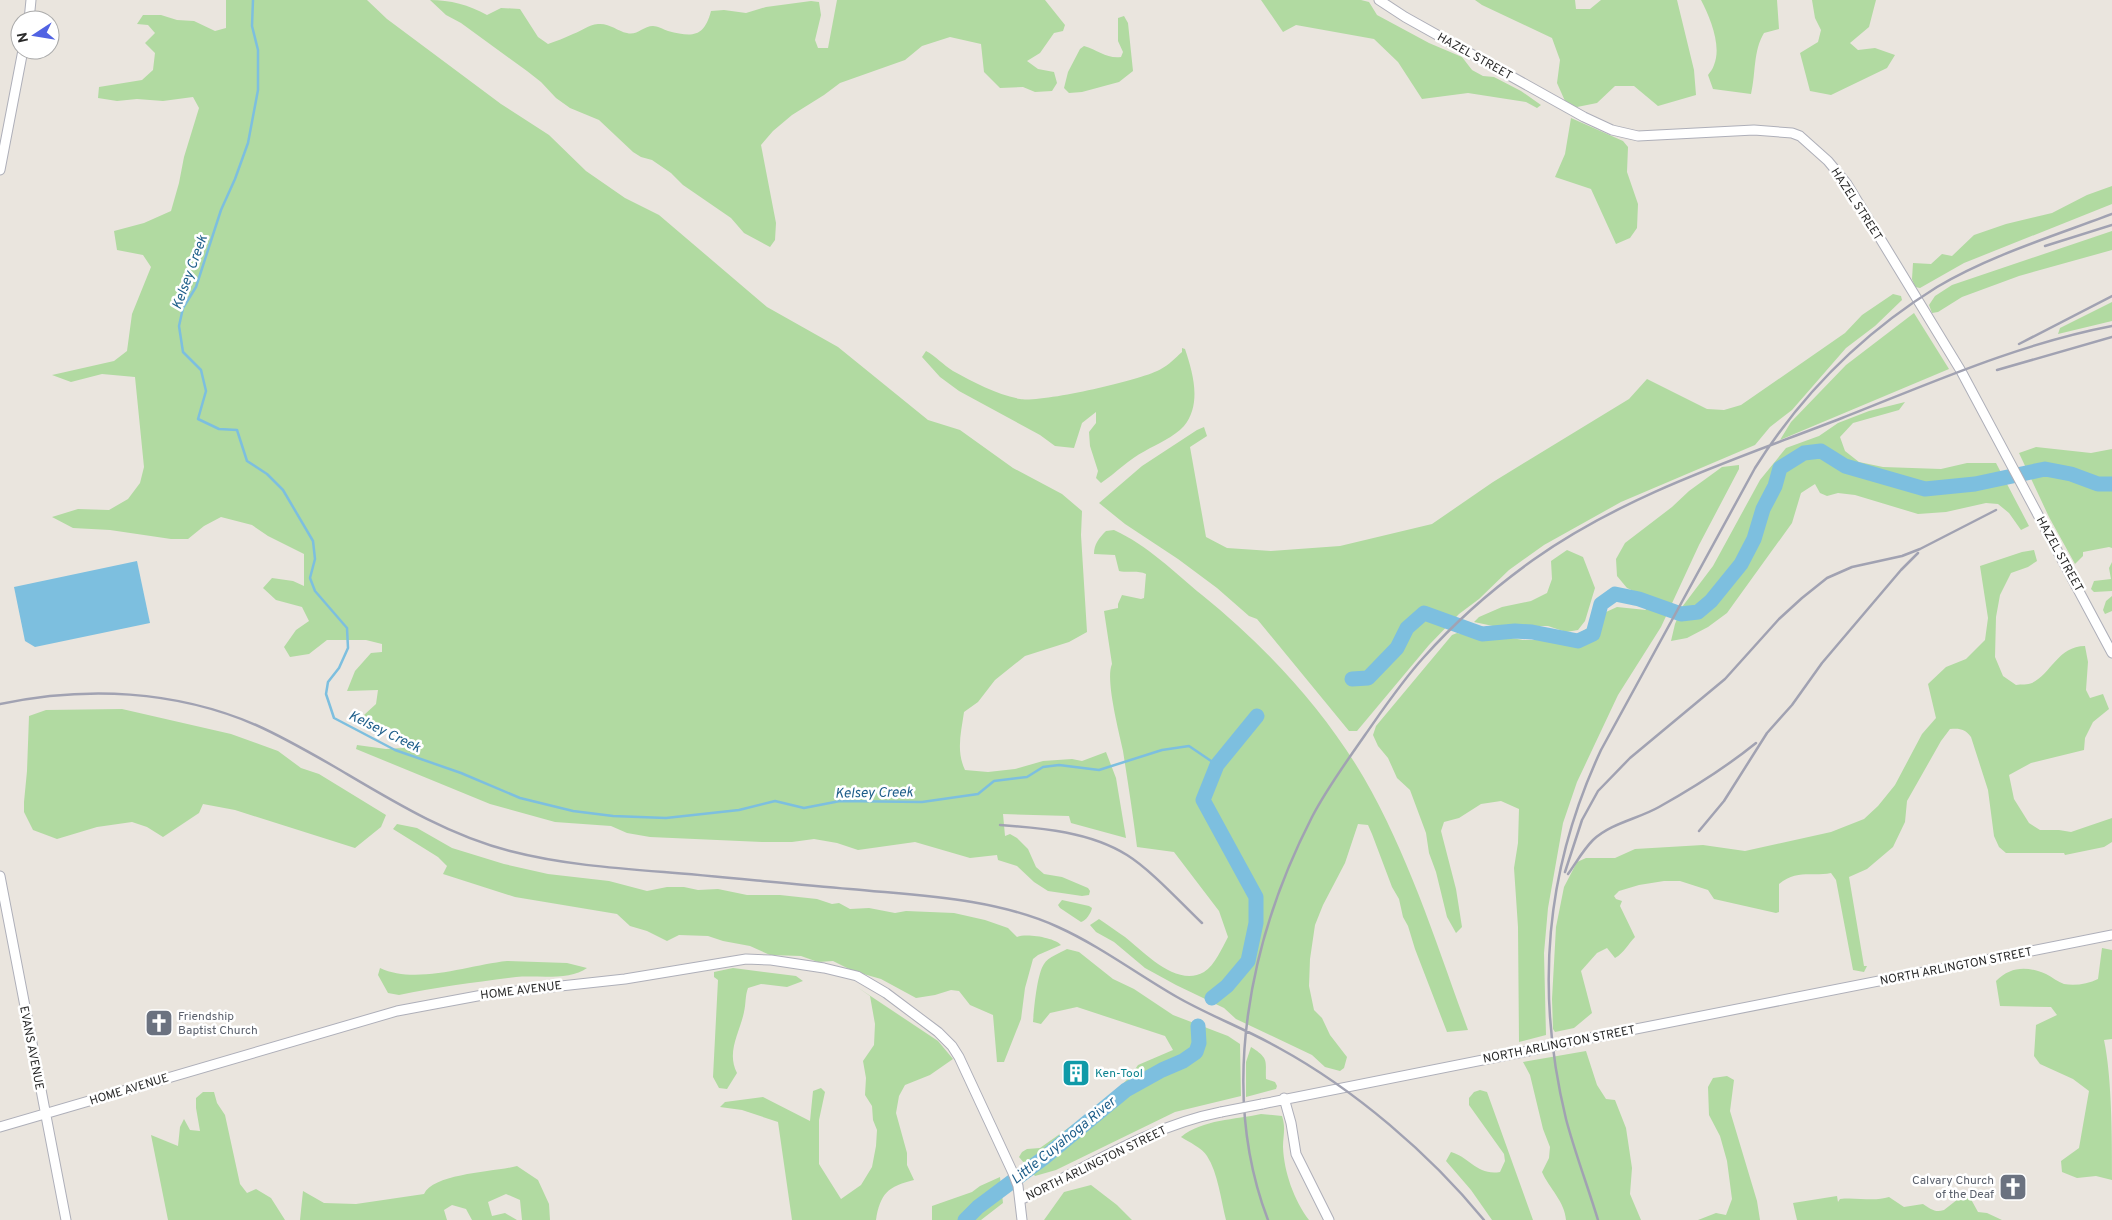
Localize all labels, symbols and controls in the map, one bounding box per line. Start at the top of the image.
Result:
north arrow [10,10,60,60]
street label: HAZEL STREET [1434,30,1515,84]
text: N [14,31,33,44]
street label: HAZEL STREET [1827,165,1886,244]
water label: Kelsey Creek [169,232,212,312]
street label: HAZEL STREET [2032,514,2086,595]
water label: Kelsey Creek [346,708,424,758]
water label: Kelsey Creek [835,784,914,803]
street label: NORTH ARLINGTON STREET [1879,944,2034,990]
street label: HOME AVENUE [479,978,563,1004]
street label: EVANS AVENUE [15,1005,47,1092]
church icon: Friendship Baptist Church [144,1008,174,1038]
place label: Friendship Baptist Church [178,1009,258,1039]
street label: NORTH ARLINGTON STREET [1482,1022,1637,1068]
building icon: Ken-Tool [1061,1058,1091,1088]
place label: Ken-Tool [1095,1066,1143,1082]
street label: HOME AVENUE [88,1070,171,1110]
water label: Little Cuyahoga River [1008,1093,1121,1189]
street label: NORTH ARLINGTON STREET [1023,1123,1170,1205]
church icon: Calvary Church of the Deaf [1998,1172,2028,1202]
place label: Calvary Church of the Deaf [1912,1173,1994,1203]

